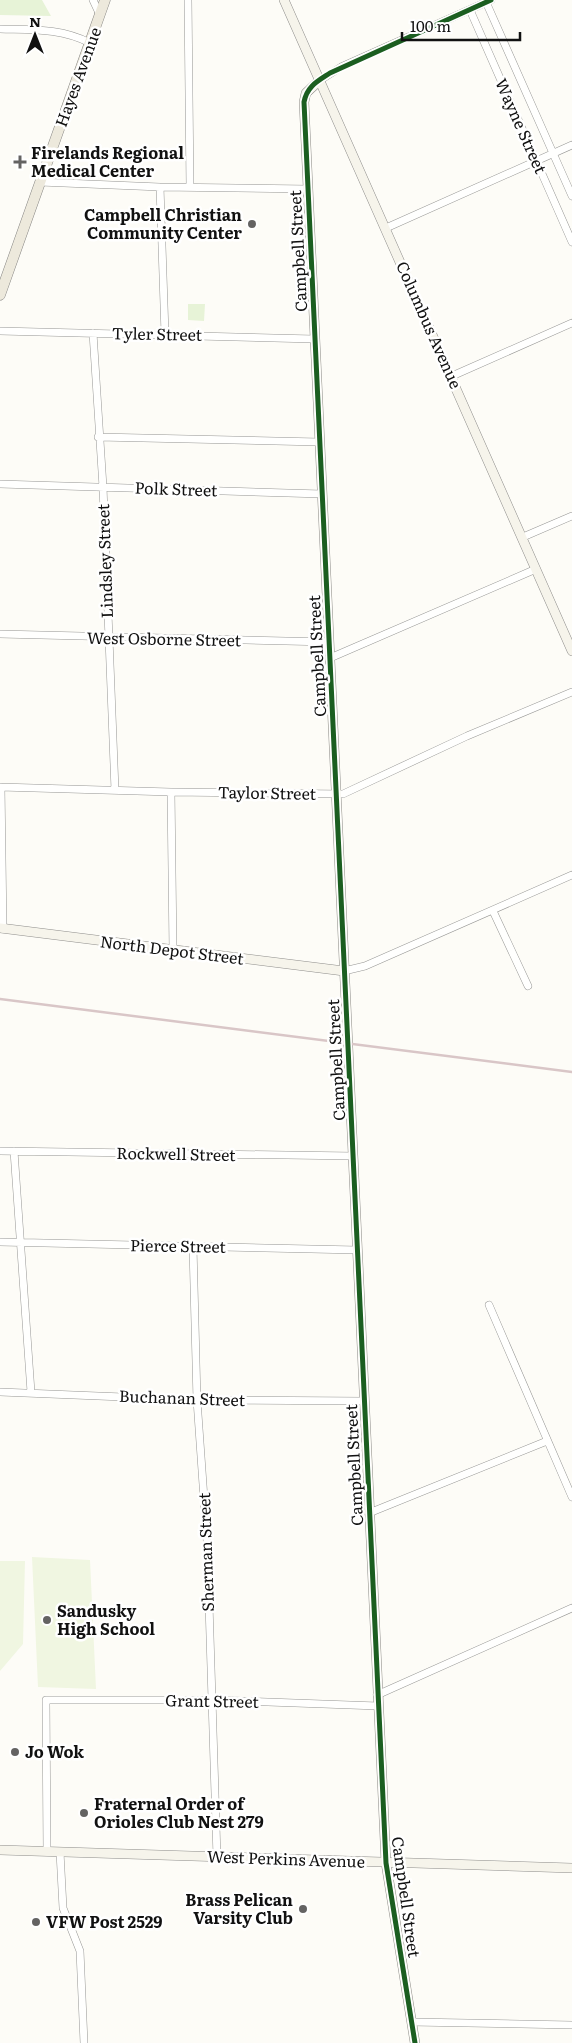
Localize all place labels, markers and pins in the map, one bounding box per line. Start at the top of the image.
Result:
place label: Firelands Regional Medical Center [31,140,184,182]
marker: Firelands Regional Medical Center [13,155,27,169]
place label: Campbell Christian Community Center [84,202,242,244]
marker: Campbell Christian Community Center [246,218,258,230]
place label: Sandusky High School [57,1598,155,1640]
marker: Sandusky High School [41,1614,53,1626]
place label: Jo Wok [25,1739,84,1763]
marker: Jo Wok [9,1746,21,1758]
place label: Fraternal Order of Orioles Club Nest 279 [94,1791,264,1833]
marker: Fraternal Order of Orioles Club Nest 279 [78,1807,90,1819]
place label: Brass Pelican Varsity Club [185,1887,293,1929]
marker: Brass Pelican Varsity Club [297,1903,309,1915]
place label: VFW Post 2529 [46,1909,163,1933]
marker: VFW Post 2529 [30,1916,42,1928]

